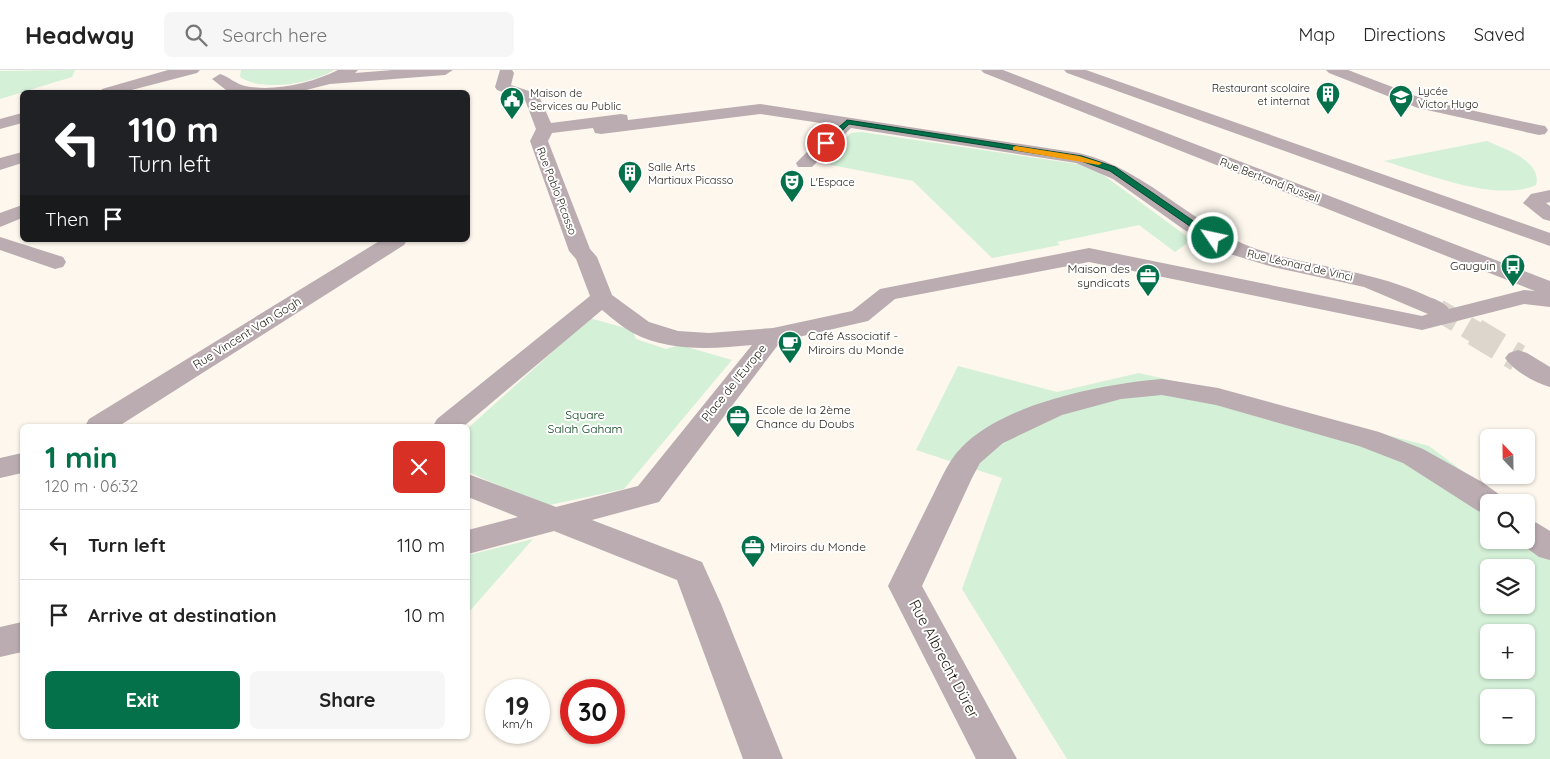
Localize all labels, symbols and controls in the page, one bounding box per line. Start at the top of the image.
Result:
search box [164,12,514,57]
text: Headway [25,20,134,50]
icon: search [182,21,210,49]
text: Search here [222,23,327,47]
text: Map [1298,23,1335,46]
text: Directions [1363,23,1446,46]
text: Saved [1474,23,1525,46]
place label: Restaurant scolaire et internat [1212,81,1310,108]
building icon: Restaurant scolaire et internat [1315,81,1341,115]
school or university icon: Lycée Victor Hugo [1388,84,1414,118]
place label: Lycée Victor Hugo [1418,84,1479,111]
public building icon: Maison de Services au Public [499,86,525,120]
place label: Maison de Services au Public [530,86,622,113]
text: 110 m [128,107,219,151]
icon: left [45,110,110,175]
pin [805,122,847,164]
icon: arrive [812,129,840,157]
street label: Rue Pablo Picasso [534,145,580,237]
text: Turn left [128,150,211,178]
street label: Rue Bertrand Russell [1218,154,1322,206]
building icon: Salle Arts Martiaux Picasso [617,160,643,194]
place label: Salle Arts Martiaux Picasso [648,160,734,187]
theatre icon: L'Espace [779,169,805,203]
place label: L'Espace [810,175,855,189]
icon: arrive [99,205,127,233]
text: Then [45,207,89,231]
position arrow [1186,211,1238,263]
street label: Rue Léonard de Vinci [1246,246,1354,284]
bus stop icon: Gauguin [1500,253,1526,287]
place label: Gauguin [1450,258,1496,273]
place label: Maison des syndicats [1067,261,1130,290]
office icon: Maison des syndicats [1135,263,1161,297]
street label: Rue Vincent Van Gogh [190,293,304,372]
place label: Café Associatif - Miroirs du Monde [808,328,904,357]
cafe icon: Café Associatif - Miroirs du Monde [777,330,803,364]
street label: Place de l'Europe [698,341,769,424]
place label: Ecole de la 2ème Chance du Doubs [756,402,855,431]
office icon: Ecole de la 2ème Chance du Doubs [725,404,751,438]
park label: Square Salah Gaham [548,407,623,436]
north arrow [1480,429,1535,484]
map controls [1480,429,1535,744]
text: 1 min [45,438,118,476]
button: close [393,441,445,493]
text: 120 m · 06:32 [45,476,139,496]
button: search [1480,494,1535,549]
icon: left [45,531,73,559]
text: Turn left [88,533,166,557]
text: 110 m [397,533,445,557]
office icon: Miroirs du Monde [740,534,766,568]
place label: Miroirs du Monde [770,539,866,554]
button: layers [1480,559,1535,614]
street label: Rue Albrecht Dürer [905,596,984,722]
icon: arrive [45,601,73,629]
text: Arrive at destination [88,603,277,627]
text: 10 m [404,603,445,627]
button: + [1480,624,1535,679]
button: Exit [45,671,240,729]
button: Share [250,671,445,729]
speed limit sign: 30 [560,679,625,744]
button: − [1480,689,1535,744]
text: 19 [506,690,529,721]
text: km/h [502,716,533,731]

